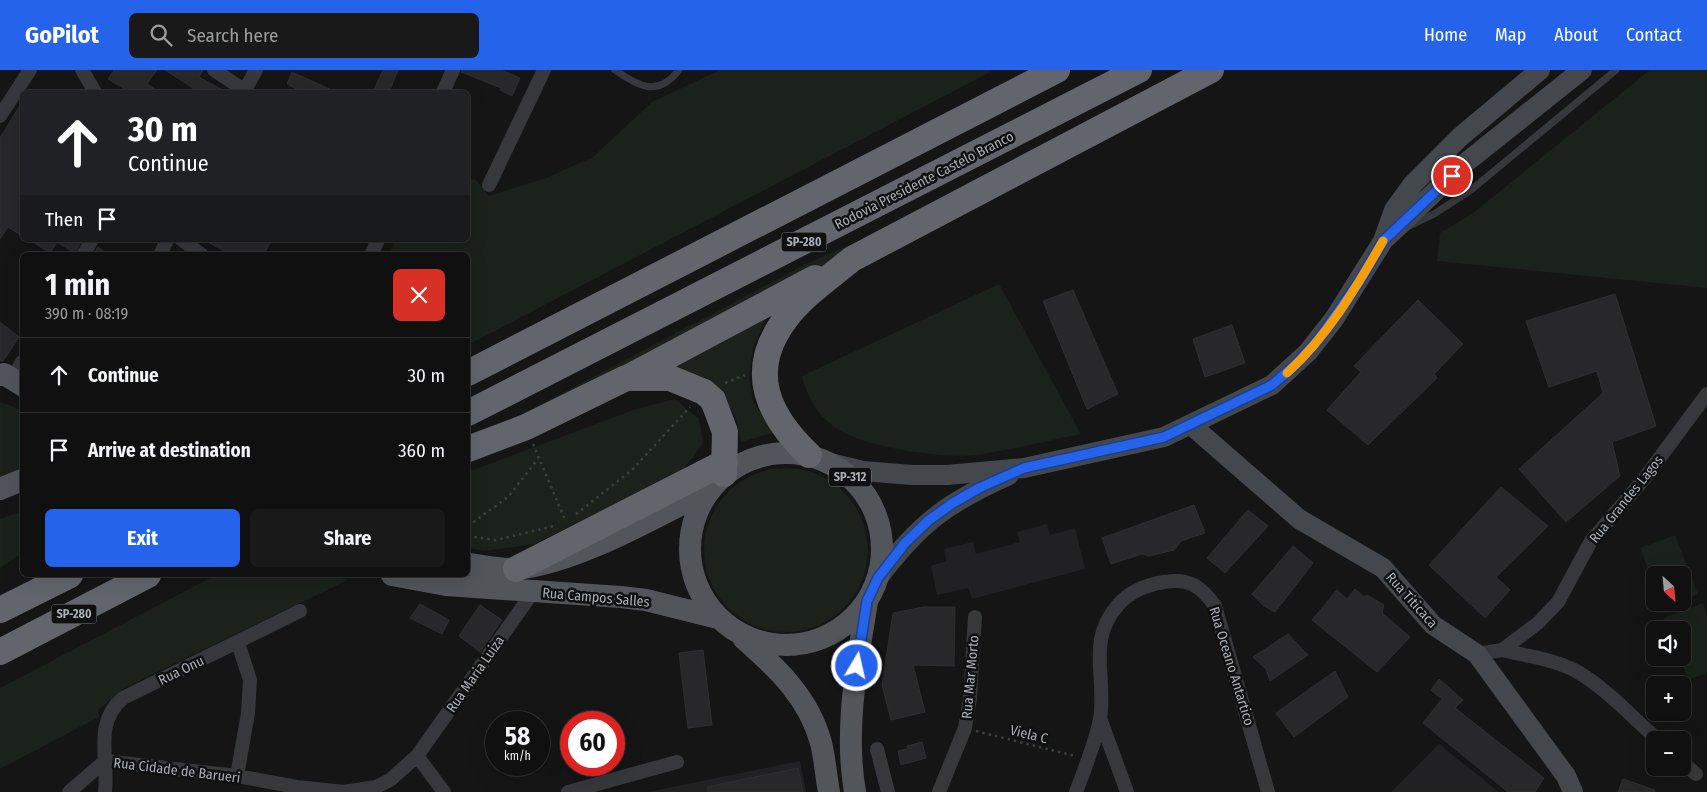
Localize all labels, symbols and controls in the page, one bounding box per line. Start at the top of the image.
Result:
search box [129,13,479,58]
text: GoPilot [25,21,99,49]
icon: search [147,21,175,49]
text: Search here [187,24,279,47]
text: Home [1424,24,1467,46]
text: Map [1495,24,1526,46]
text: About [1554,24,1598,46]
text: Contact [1626,24,1682,46]
text: 30 m [128,108,198,150]
icon: ahead [45,110,110,175]
street label: Rodovia Presidente Castelo Branco [832,128,1017,233]
text: Continue [128,150,209,177]
pin [1431,155,1473,197]
icon: arrive [1438,162,1466,190]
icon: arrive [93,205,121,233]
text: Then [45,208,83,231]
road number: SP-280 [782,232,826,252]
text: 1 min [45,267,110,303]
button: close [393,269,445,321]
text: 390 m · 08:19 [45,304,128,323]
icon: ahead [45,361,73,389]
text: Continue [88,364,159,387]
text: 30 m [407,364,445,387]
icon: arrive [45,436,73,464]
text: Arrive at destination [88,439,251,462]
text: 360 m [398,439,445,462]
street label: Rua Grandes Lagos [1586,452,1667,547]
road number: SP-312 [829,468,871,487]
button: Exit [45,509,240,567]
button: Share [250,509,445,567]
north arrow [1646,566,1691,611]
map controls [1646,566,1691,776]
street label: Rua Titicaca [1382,569,1441,632]
street label: Rua Campos Salles [542,584,650,611]
road number: SP-280 [52,604,96,624]
street label: Rua Oceano Antartico [1205,605,1258,728]
button: sound [1646,621,1691,666]
street label: Rua Maria Luiza [443,633,508,716]
street label: Rua Mar Morto [958,634,983,720]
position arrow [830,639,882,691]
street label: Rua Onu [156,652,207,689]
button: + [1646,676,1691,721]
speed limit sign: 60 [560,711,625,776]
text: 58 [505,722,530,752]
street label: Viela C [1008,722,1050,747]
button: − [1646,731,1691,776]
text: km/h [504,749,531,763]
street label: Rua Cidade de Barueri [113,754,241,787]

